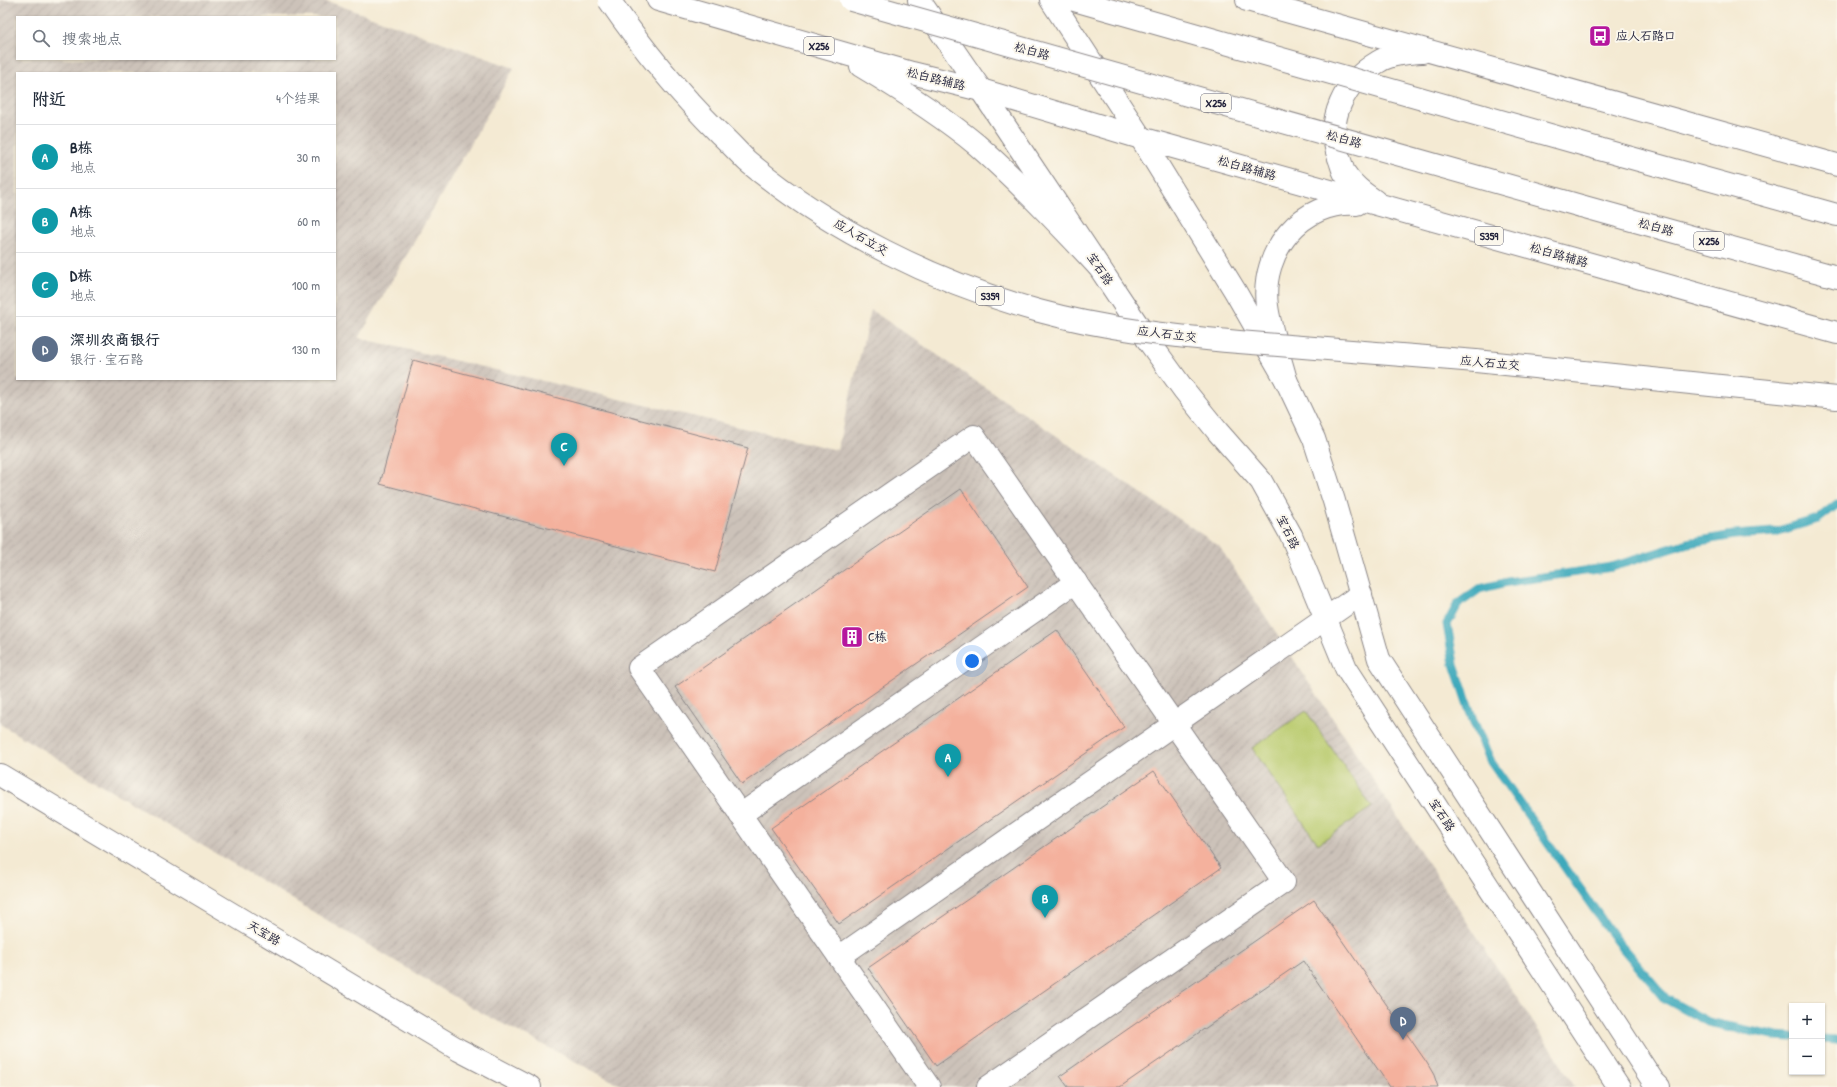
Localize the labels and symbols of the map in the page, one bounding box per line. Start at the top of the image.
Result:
bus stop icon: 应人石路口 [1587,23,1613,49]
place label: 应人石路口 [1616,27,1676,44]
road number: X256 [804,37,834,55]
street label: 松白路 [1012,37,1052,64]
street label: 松白路辅路 [905,63,967,94]
road number: X256 [1201,94,1231,112]
street label: 松白路 [1324,125,1364,152]
street label: 松白路辅路 [1216,151,1278,184]
street label: 松白路 [1636,213,1676,240]
street label: 应人石立交 [831,214,891,259]
road number: S359 [1475,227,1503,245]
road number: X256 [1694,232,1724,250]
street label: 松白路辅路 [1528,238,1590,271]
street label: 宝石路 [1083,249,1118,288]
road number: S359 [976,287,1004,305]
street label: 应人石立交 [1136,321,1198,346]
street label: 应人石立交 [1459,351,1521,374]
pin: C [551,433,577,466]
street label: 宝石路 [1273,512,1304,552]
building icon: C栋 [839,624,865,650]
place label: C栋 [868,628,887,645]
your location [962,651,982,671]
pin: A [935,744,961,777]
street label: 宝石路 [1425,795,1459,834]
pin: B [1032,885,1058,918]
street label: 天宝路 [244,916,284,949]
pin: D [1390,1007,1416,1040]

